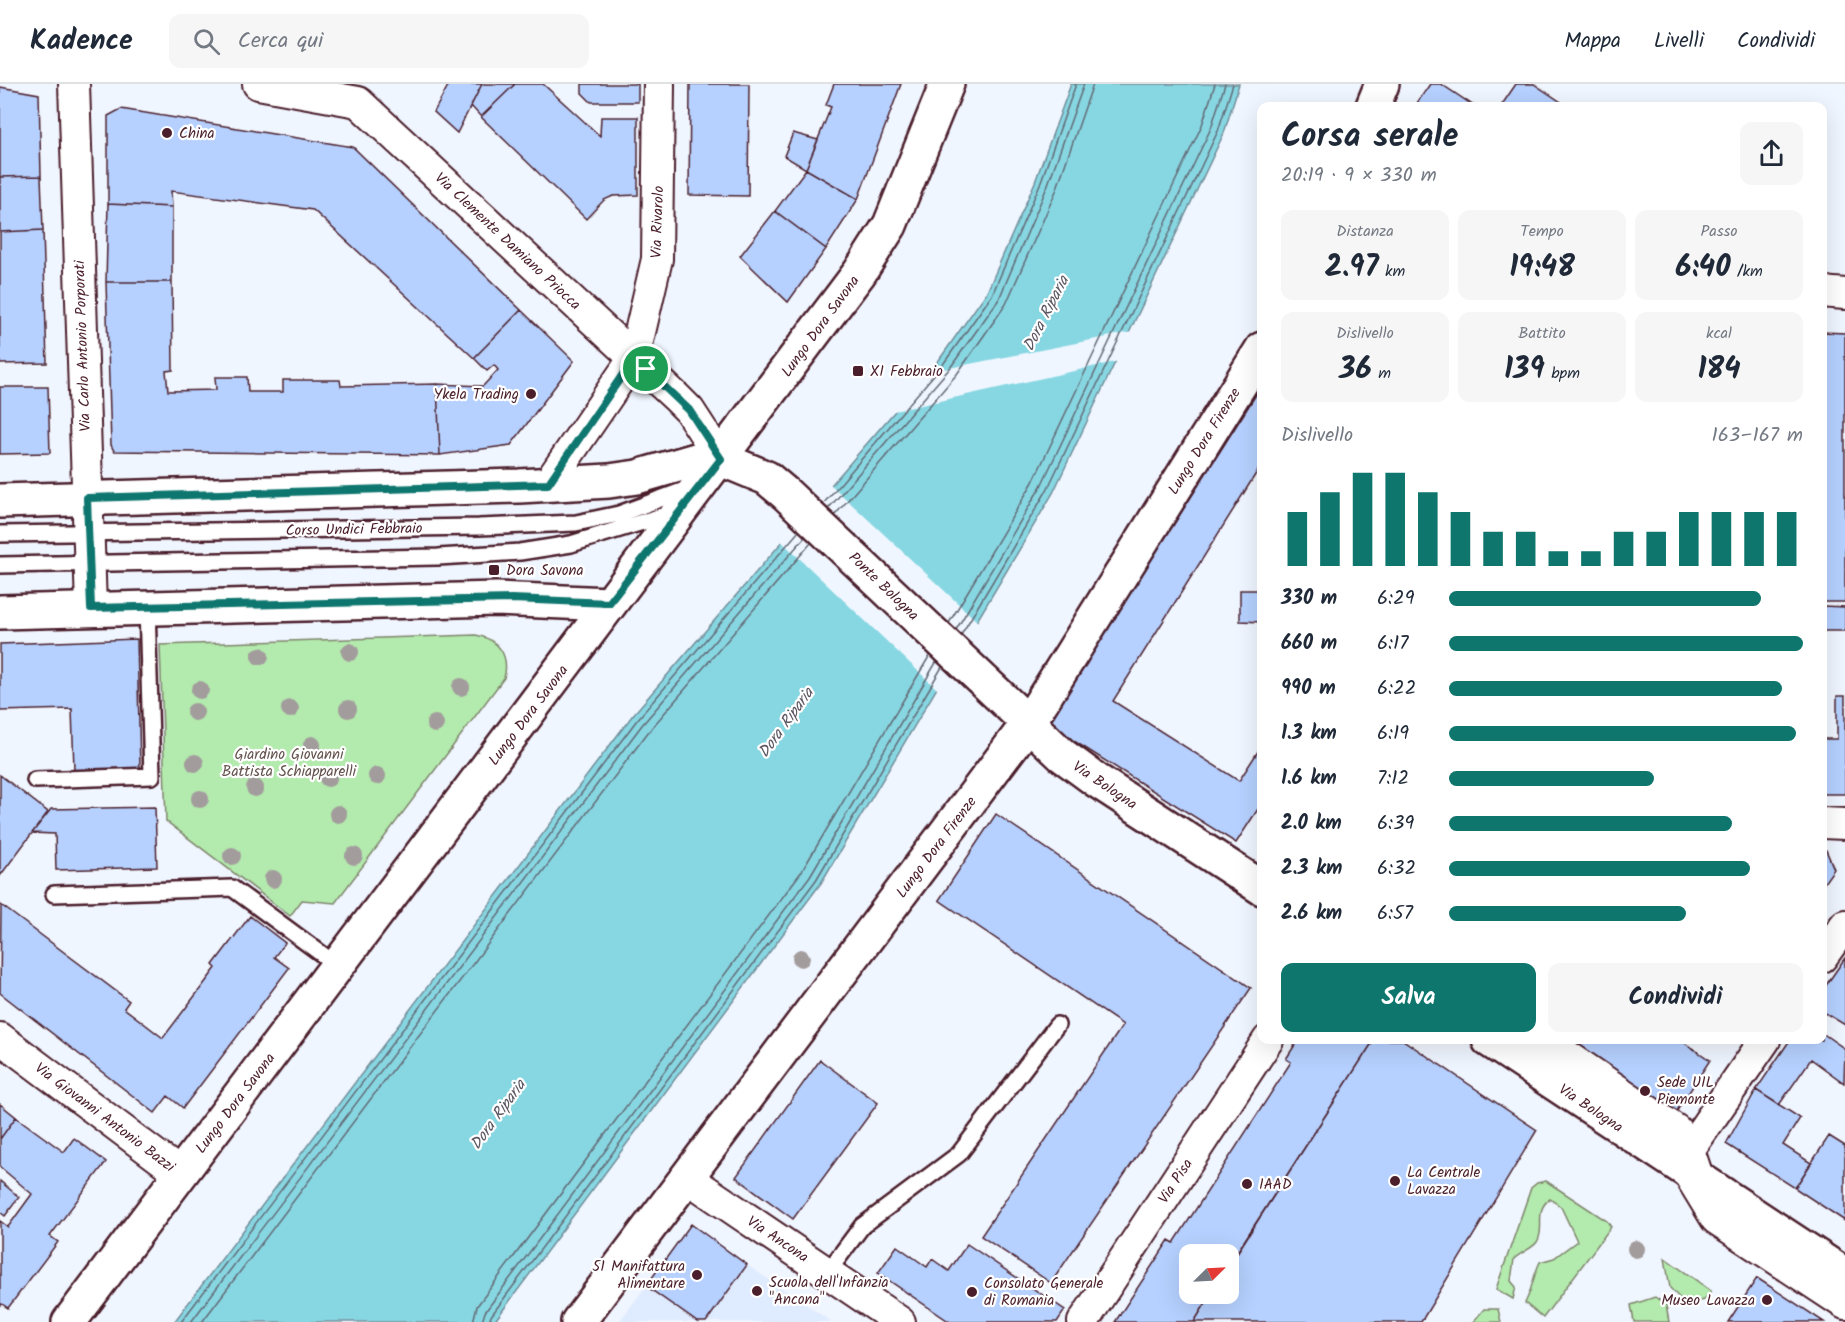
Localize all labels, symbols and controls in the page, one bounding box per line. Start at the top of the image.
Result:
search box [169,14,589,68]
text: Kadence [30,19,133,64]
text: Cerca qui [238,24,323,59]
icon: search [190,25,223,58]
text: Mappa [1564,25,1621,58]
text: Livelli [1654,25,1704,58]
text: Condividi [1737,25,1815,58]
text: Corsa serale [1281,111,1458,164]
place label: China [179,122,215,146]
button: share [1740,122,1803,185]
marker: China [160,126,174,140]
text: 20:19 · 9 × 330 m [1281,160,1437,192]
street label: Via Clemente Damiano Priocca [428,167,586,316]
street label: Via Rivarolo [645,185,671,259]
text: Distanza [1336,219,1394,244]
text: Tempo [1520,219,1564,244]
text: Passo [1700,219,1738,244]
text: 2.97 [1325,244,1379,292]
text: 19:48 [1509,244,1575,292]
text: 6:40 [1675,244,1731,292]
street label: Via Carlo Antonio Porporati [68,258,98,432]
text: km [1379,259,1405,284]
text: /km [1731,259,1763,284]
water label: Dora Riparia [1017,270,1077,356]
street label: Lungo Dora Savona [776,271,866,383]
text: Dislivello [1336,321,1394,346]
text: Battito [1518,321,1566,346]
text: kcal [1706,321,1732,346]
pin [620,343,671,394]
text: 36 [1339,346,1372,394]
text: 139 [1504,346,1545,394]
text: 184 [1697,346,1741,394]
icon: arrive [629,352,662,385]
place label: XI Febbraio [870,360,943,384]
text: m [1372,361,1391,386]
text: bpm [1545,361,1580,386]
marker: XI Febbraio [851,364,865,378]
place label: Ykela Trading [434,383,519,407]
street label: Lungo Dora Firenze [1162,383,1248,500]
marker: Ykela Trading [524,387,538,401]
text: Dislivello [1281,420,1353,452]
text: 163–167 m [1711,420,1803,452]
street label: Corso Undici Febbraio [285,517,423,543]
street label: Ponte Bologna [842,547,924,627]
place label: Dora Savona [506,559,584,583]
marker: Dora Savona [487,563,501,577]
text: 330 m [1281,583,1337,615]
text: 6:29 [1377,583,1414,615]
text: 660 m [1281,628,1337,660]
text: 6:17 [1377,628,1409,660]
street label: Lungo Dora Savona [483,660,575,771]
text: 990 m [1281,673,1336,705]
text: 6:22 [1377,673,1416,705]
water label: Dora Riparia [752,681,821,763]
text: 1.3 km [1281,718,1337,750]
text: 6:19 [1377,718,1409,750]
park label: Giardino Giovanni Battista Schiapparelli [222,743,358,784]
street label: Via Bologna [1067,755,1142,816]
text: 1.6 km [1281,763,1337,795]
text: 7:12 [1377,763,1409,795]
street label: Lungo Dora Firenze [890,791,983,904]
text: 2.0 km [1281,808,1342,840]
text: 6:39 [1377,808,1414,840]
text: 2.3 km [1281,853,1342,885]
text: 6:32 [1377,853,1416,885]
text: 2.6 km [1281,898,1342,930]
text: 6:57 [1377,898,1413,930]
button: Salva [1281,963,1536,1032]
button: Condividi [1548,963,1803,1032]
street label: Lungo Dora Savona [190,1048,282,1159]
street label: Via Giovanni Antonio Bazzi [29,1057,181,1180]
place label: Sede UIL Piemonte [1657,1071,1715,1112]
water label: Dora Riparia [464,1073,533,1155]
street label: Via Bologna [1553,1078,1628,1139]
marker: Sede UIL Piemonte [1638,1084,1652,1098]
street label: Via Pisa [1152,1154,1199,1209]
place label: La Centrale Lavazza [1407,1161,1480,1202]
place label: IAAD [1259,1173,1292,1197]
marker: La Centrale Lavazza [1388,1174,1402,1188]
marker: IAAD [1240,1177,1254,1191]
street label: Via Ancona [742,1210,813,1269]
north arrow [1179,1244,1239,1304]
map controls [1179,1244,1239,1304]
place label: 51 Manifattura Alimentare [592,1255,685,1296]
marker: 51 Manifattura Alimentare [690,1268,704,1282]
place label: Scuola dell'Infanzia "Ancona" [769,1271,889,1312]
place label: Consolato Generale di Romania [984,1272,1104,1313]
marker: Scuola dell'Infanzia "Ancona" [750,1284,764,1298]
marker: Consolato Generale di Romania [965,1285,979,1299]
place label: Museo Lavazza [1661,1289,1755,1313]
marker: Museo Lavazza [1760,1293,1774,1307]

